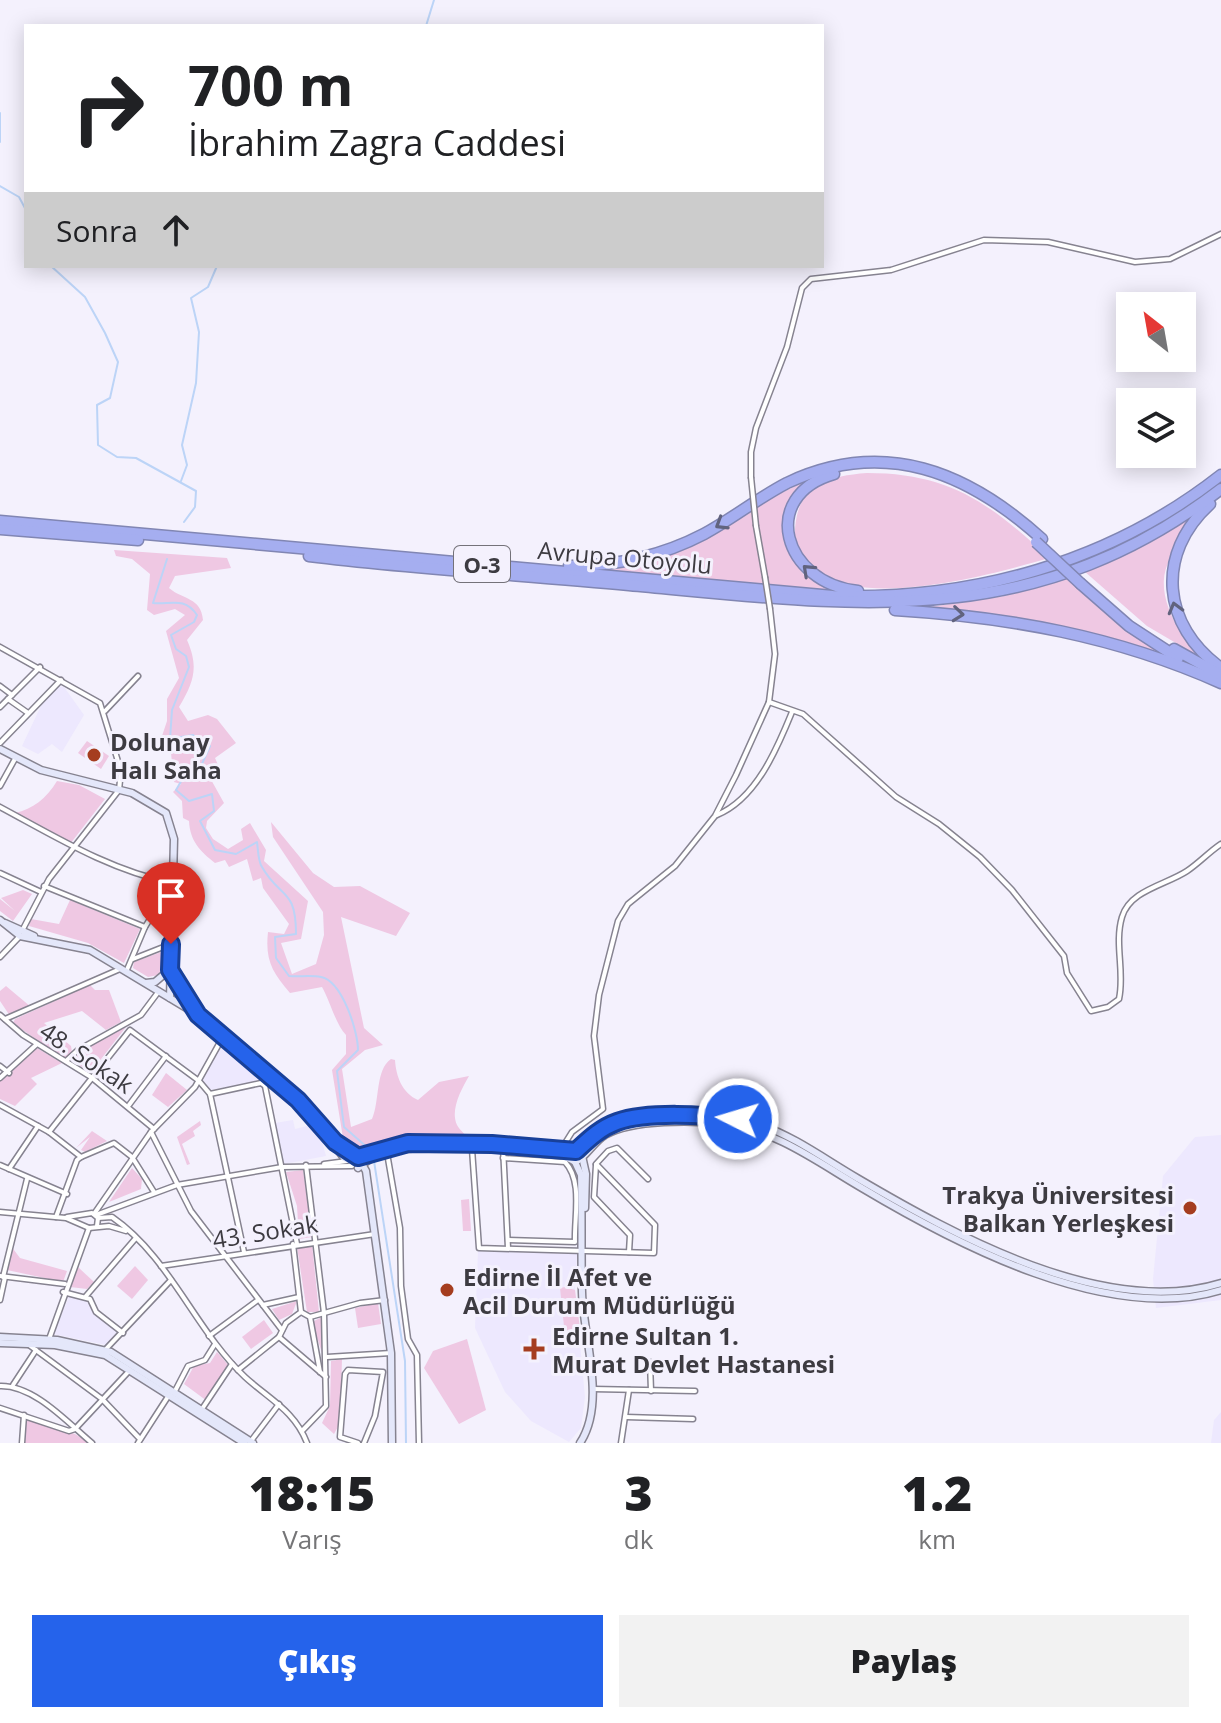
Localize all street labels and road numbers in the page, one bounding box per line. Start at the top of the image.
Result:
street label: Avrupa Otoyolu [536,533,714,581]
road number: O-3 [454,546,510,582]
street label: 48. Sokak [34,1014,141,1101]
street label: 43. Sokak [210,1206,320,1256]

